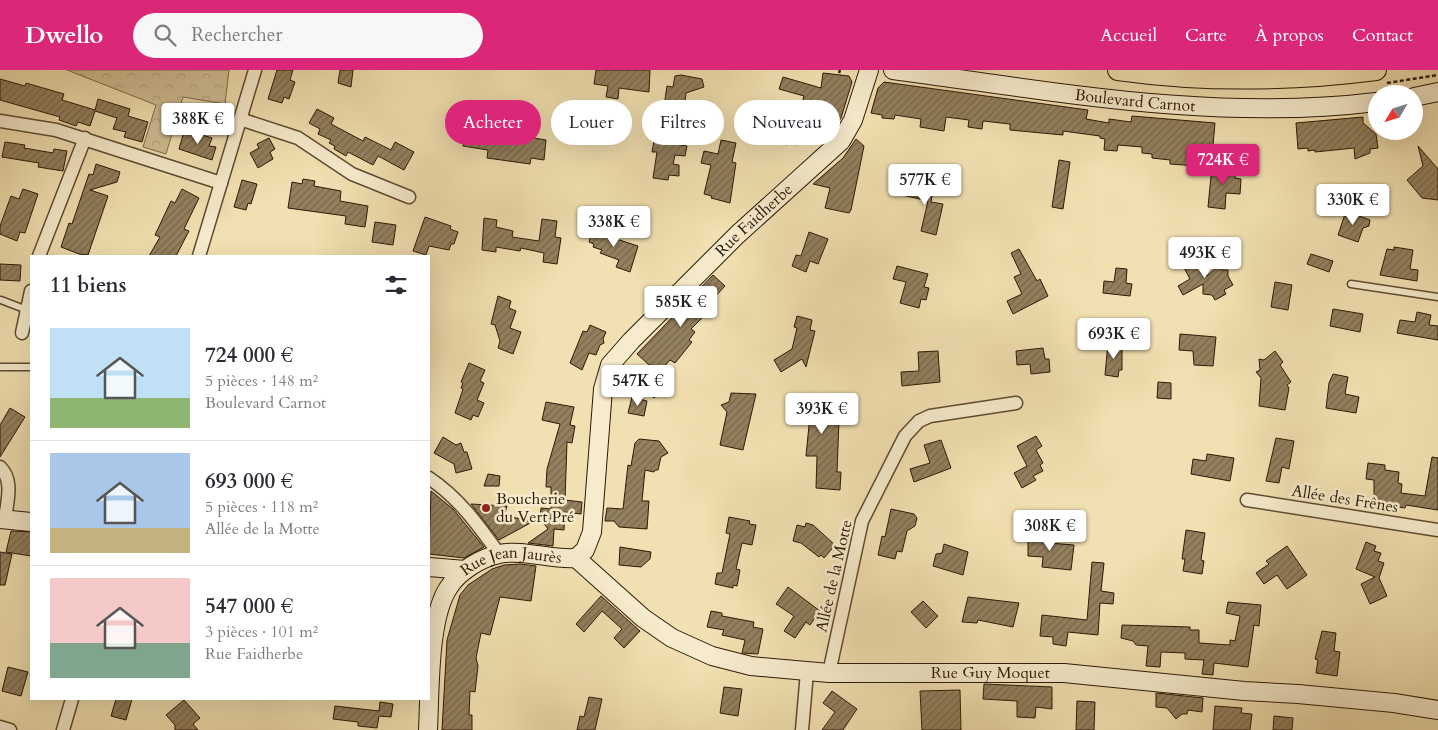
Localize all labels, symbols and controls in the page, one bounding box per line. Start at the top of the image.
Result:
search box [133,13,483,58]
text: Dwello [25,19,103,52]
icon: search [151,21,179,49]
text: Rechercher [191,22,282,48]
text: Accueil [1100,23,1157,48]
text: Carte [1185,23,1227,48]
text: À propos [1255,23,1324,48]
text: Contact [1352,23,1413,48]
street label: Boulevard Carnot [1073,84,1196,117]
north arrow [1368,85,1422,140]
map controls [1368,85,1423,140]
chip: Acheter [445,100,541,145]
chip: Louer [551,100,632,145]
chip: Filtres [642,100,724,145]
chip: Nouveau [734,100,840,145]
pin: 388K € [157,102,239,145]
text: 388K € [172,108,224,130]
pin: 724K € [1182,144,1264,186]
text: 724K € [1197,149,1249,171]
pin: 577K € [884,164,966,206]
text: 577K € [899,169,951,191]
street label: Rue Faidherbe [710,179,797,262]
pin: 330K € [1312,184,1394,226]
text: 330K € [1327,189,1379,211]
pin: 338K € [573,206,655,248]
text: 338K € [588,211,640,233]
pin: 493K € [1164,236,1246,279]
text: 493K € [1179,242,1231,264]
text: 11 biens [50,271,126,300]
icon: filters [382,271,410,299]
pin: 585K € [640,286,722,328]
text: 585K € [655,291,707,313]
pin: 693K € [1073,318,1155,360]
text: 693K € [1088,323,1140,345]
text: 724 000 € [205,341,293,370]
icon: home [90,348,150,408]
pin: 547K € [597,364,679,407]
text: 5 pièces · 148 m² [205,370,318,392]
text: 547K € [612,370,664,392]
text: Boulevard Carnot [205,392,326,414]
pin: 393K € [781,392,863,435]
text: 393K € [796,398,848,420]
text: 693 000 € [205,467,293,496]
icon: home [90,473,150,533]
street label: Allée des Frênes [1290,480,1400,518]
place label: Boucherie du Vert Pré [496,488,574,528]
text: 5 pièces · 118 m² [205,496,318,518]
marker: Boucherie du Vert Pré [480,502,492,514]
pin: 308K € [1009,510,1091,552]
text: 308K € [1024,515,1076,537]
text: Allée de la Motte [205,518,320,540]
street label: Allée de la Motte [810,518,858,634]
street label: Rue Jean Jaurès [456,542,562,581]
text: 547 000 € [205,592,293,621]
icon: home [90,598,150,658]
text: 3 pièces · 101 m² [205,621,318,643]
text: Rue Faidherbe [205,643,303,665]
street label: Rue Guy Moquet [931,662,1050,684]

